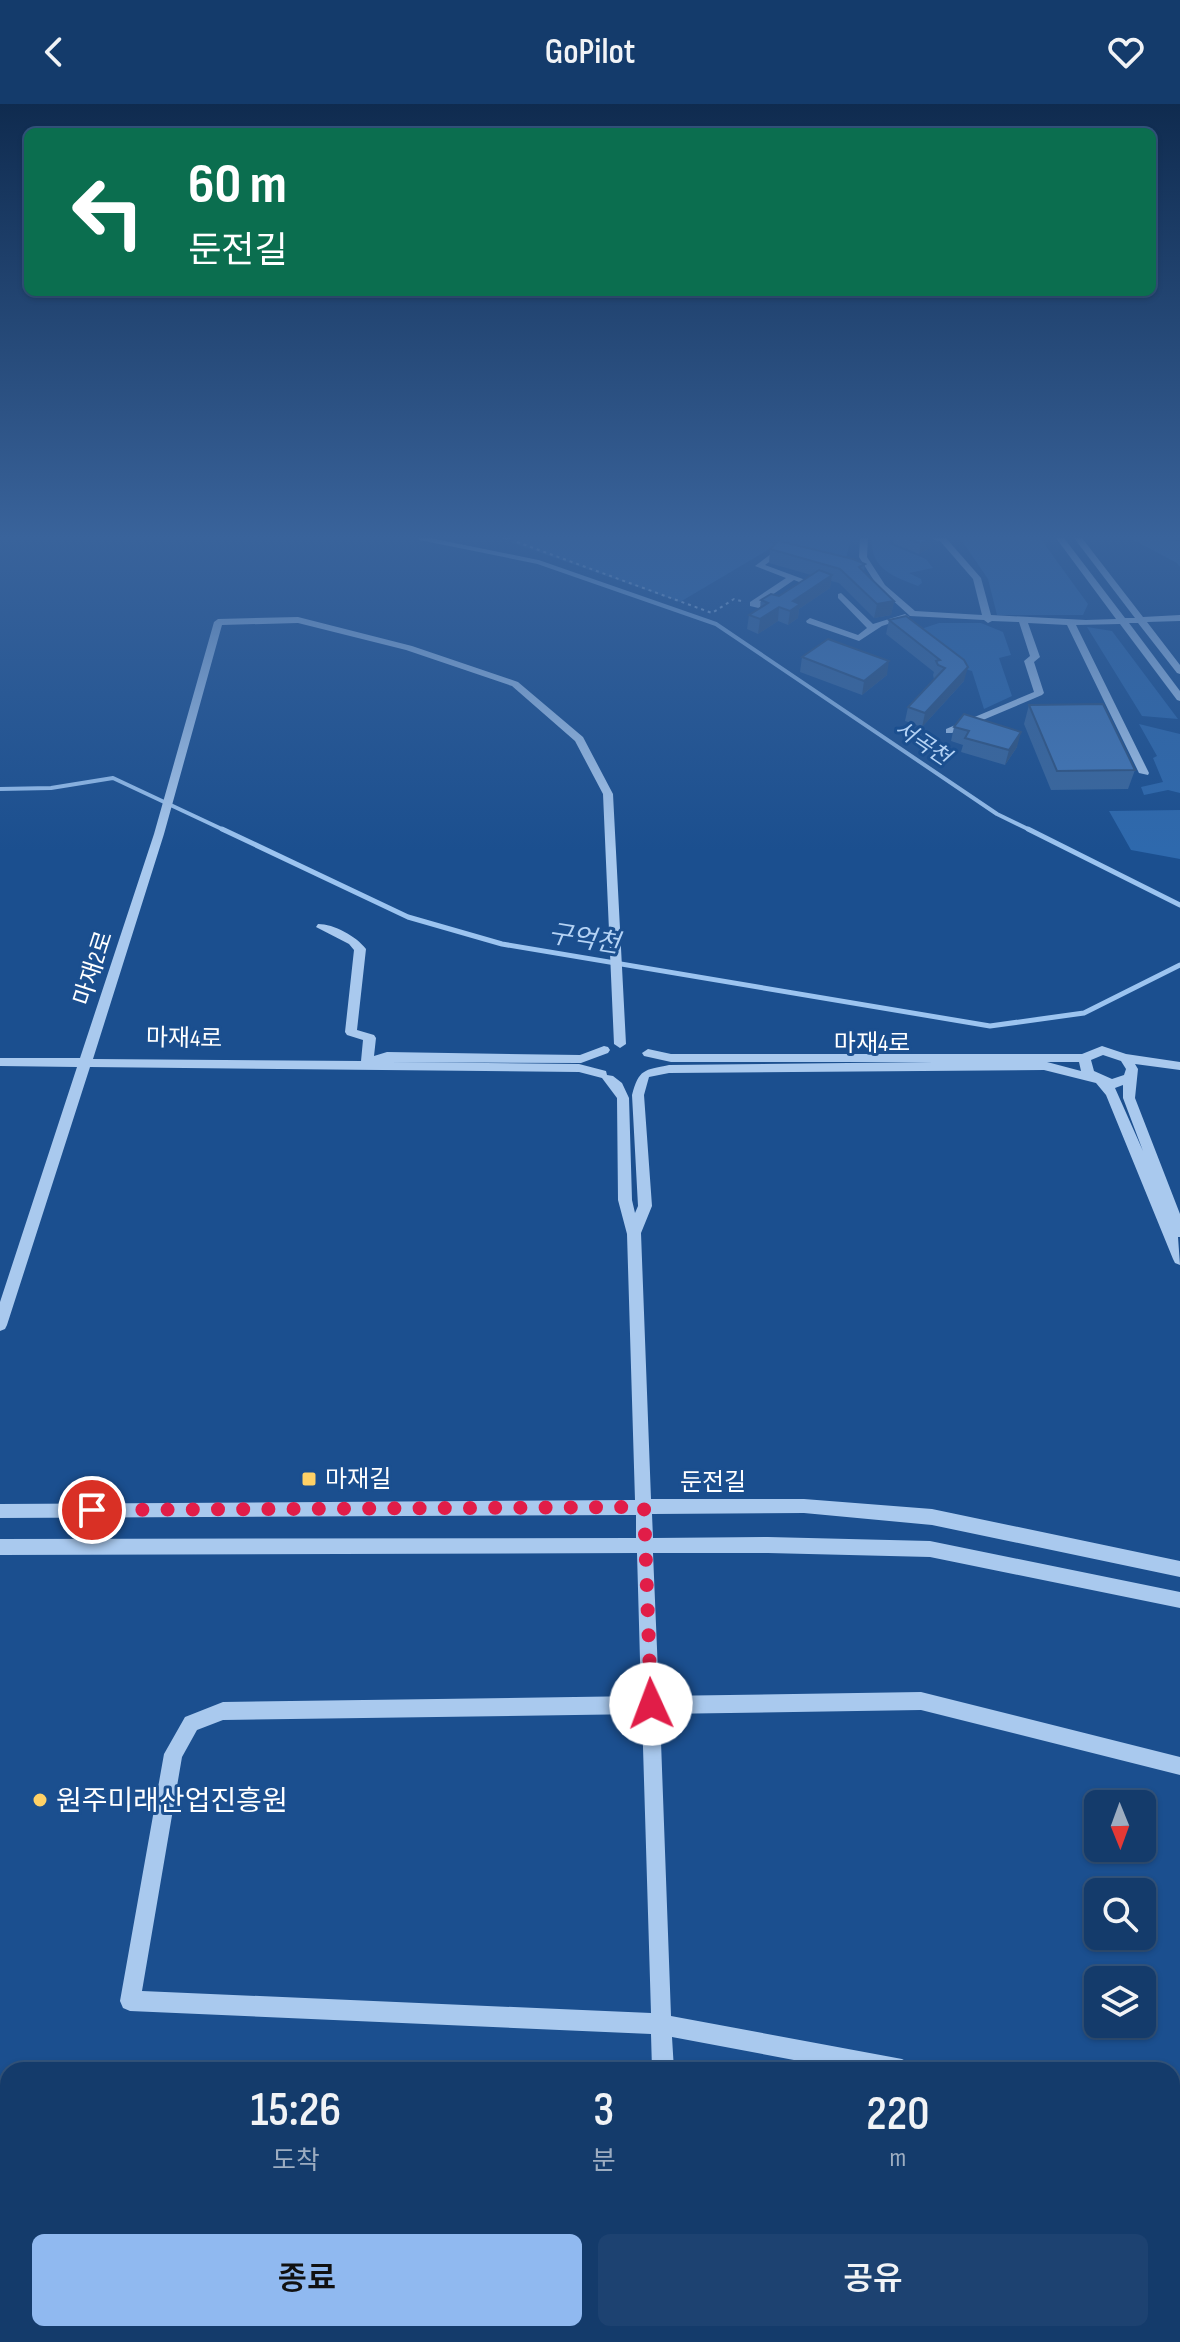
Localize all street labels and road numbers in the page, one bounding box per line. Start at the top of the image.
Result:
street label: 마재2로 [68,927,119,1009]
street label: 마재4로 [146,1023,222,1054]
street label: 마재4로 [834,1029,910,1058]
street label: 둔전길 [680,1468,746,1497]

